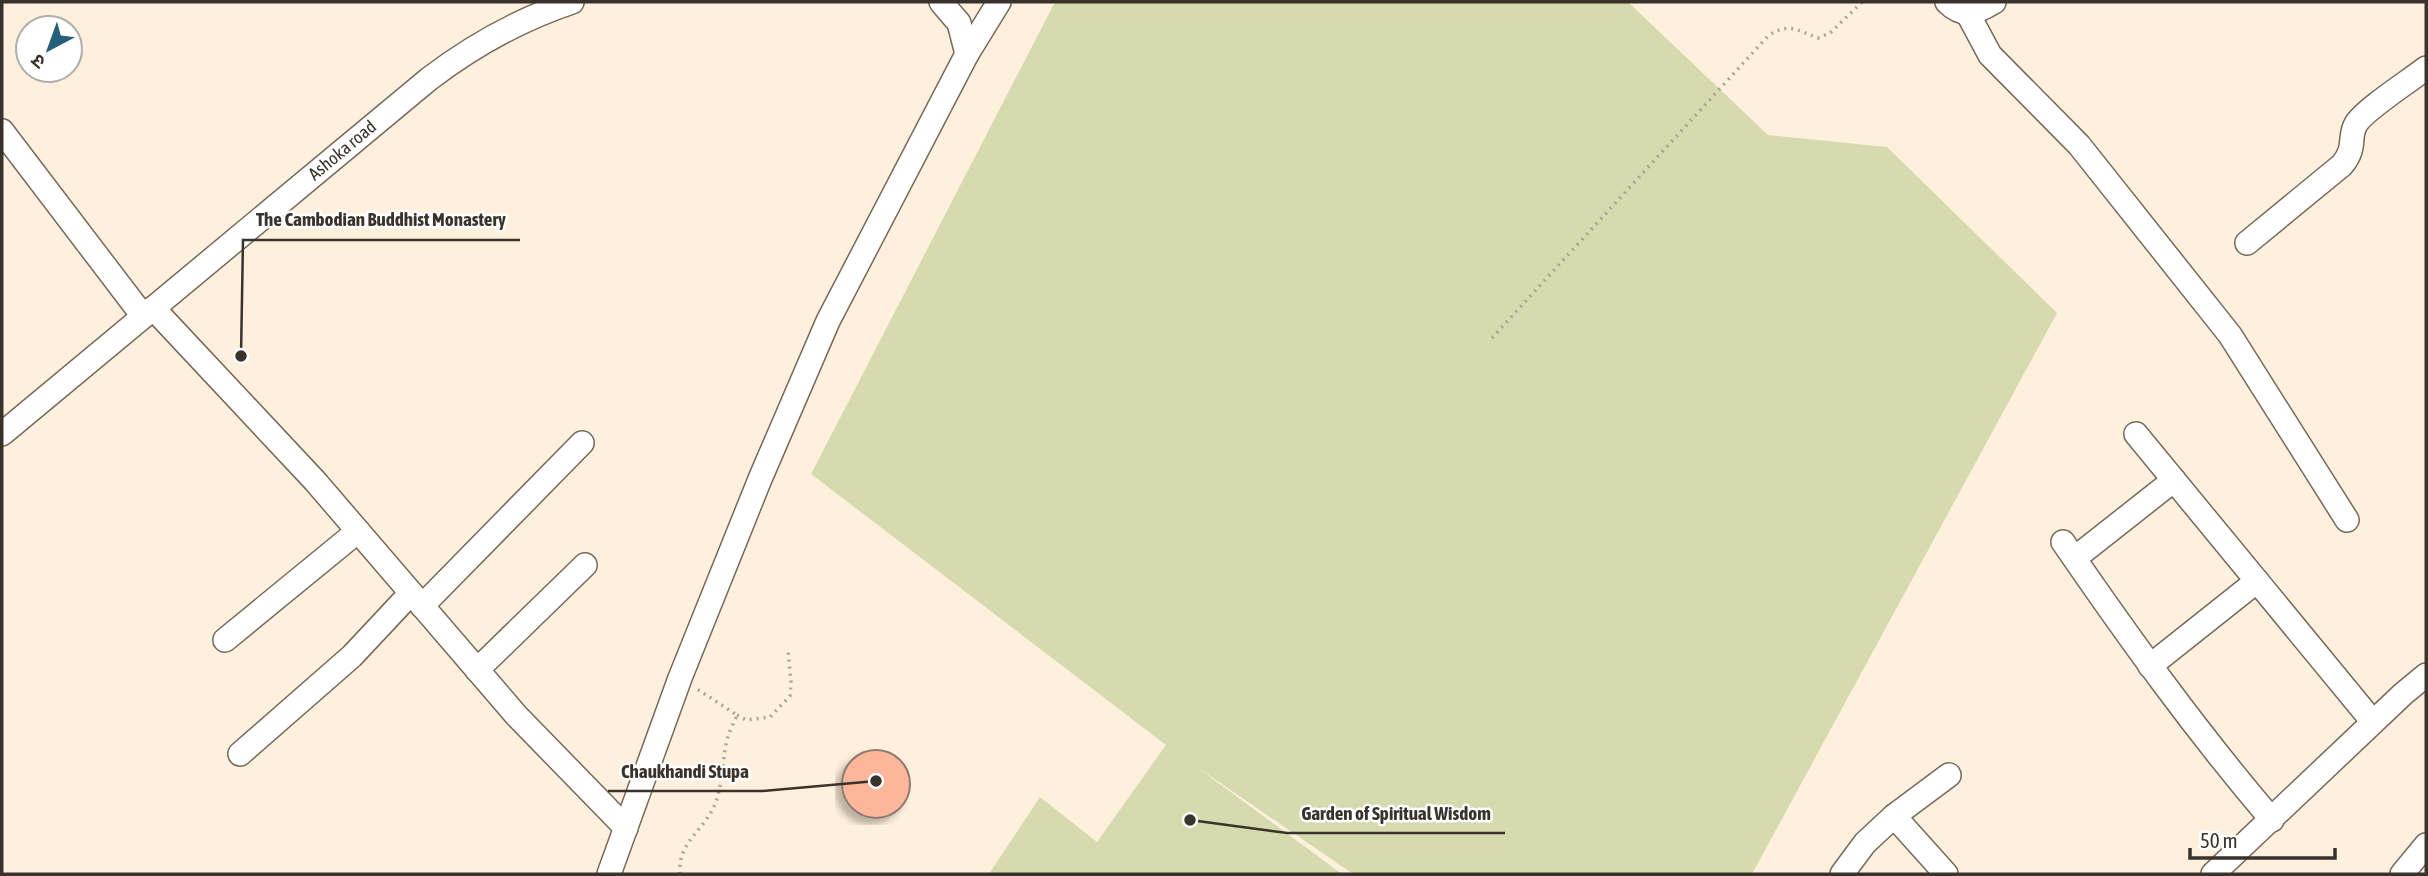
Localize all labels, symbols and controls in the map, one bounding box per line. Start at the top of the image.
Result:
north arrow [14,14,84,84]
text: उ [26,49,49,74]
street label: Ashoka road [304,116,380,184]
callout: The Cambodian Buddhist Monastery [243,200,520,240]
text: The Cambodian Buddhist Monastery [256,208,506,230]
callout: Chaukhandi Stupa [608,751,763,791]
text: Chaukhandi Stupa [621,760,749,782]
callout: Garden of Spiritual Wisdom [1287,793,1505,833]
text: Garden of Spiritual Wisdom [1301,802,1491,824]
scale bar [2190,816,2335,860]
text: 50 m [2200,828,2238,852]

